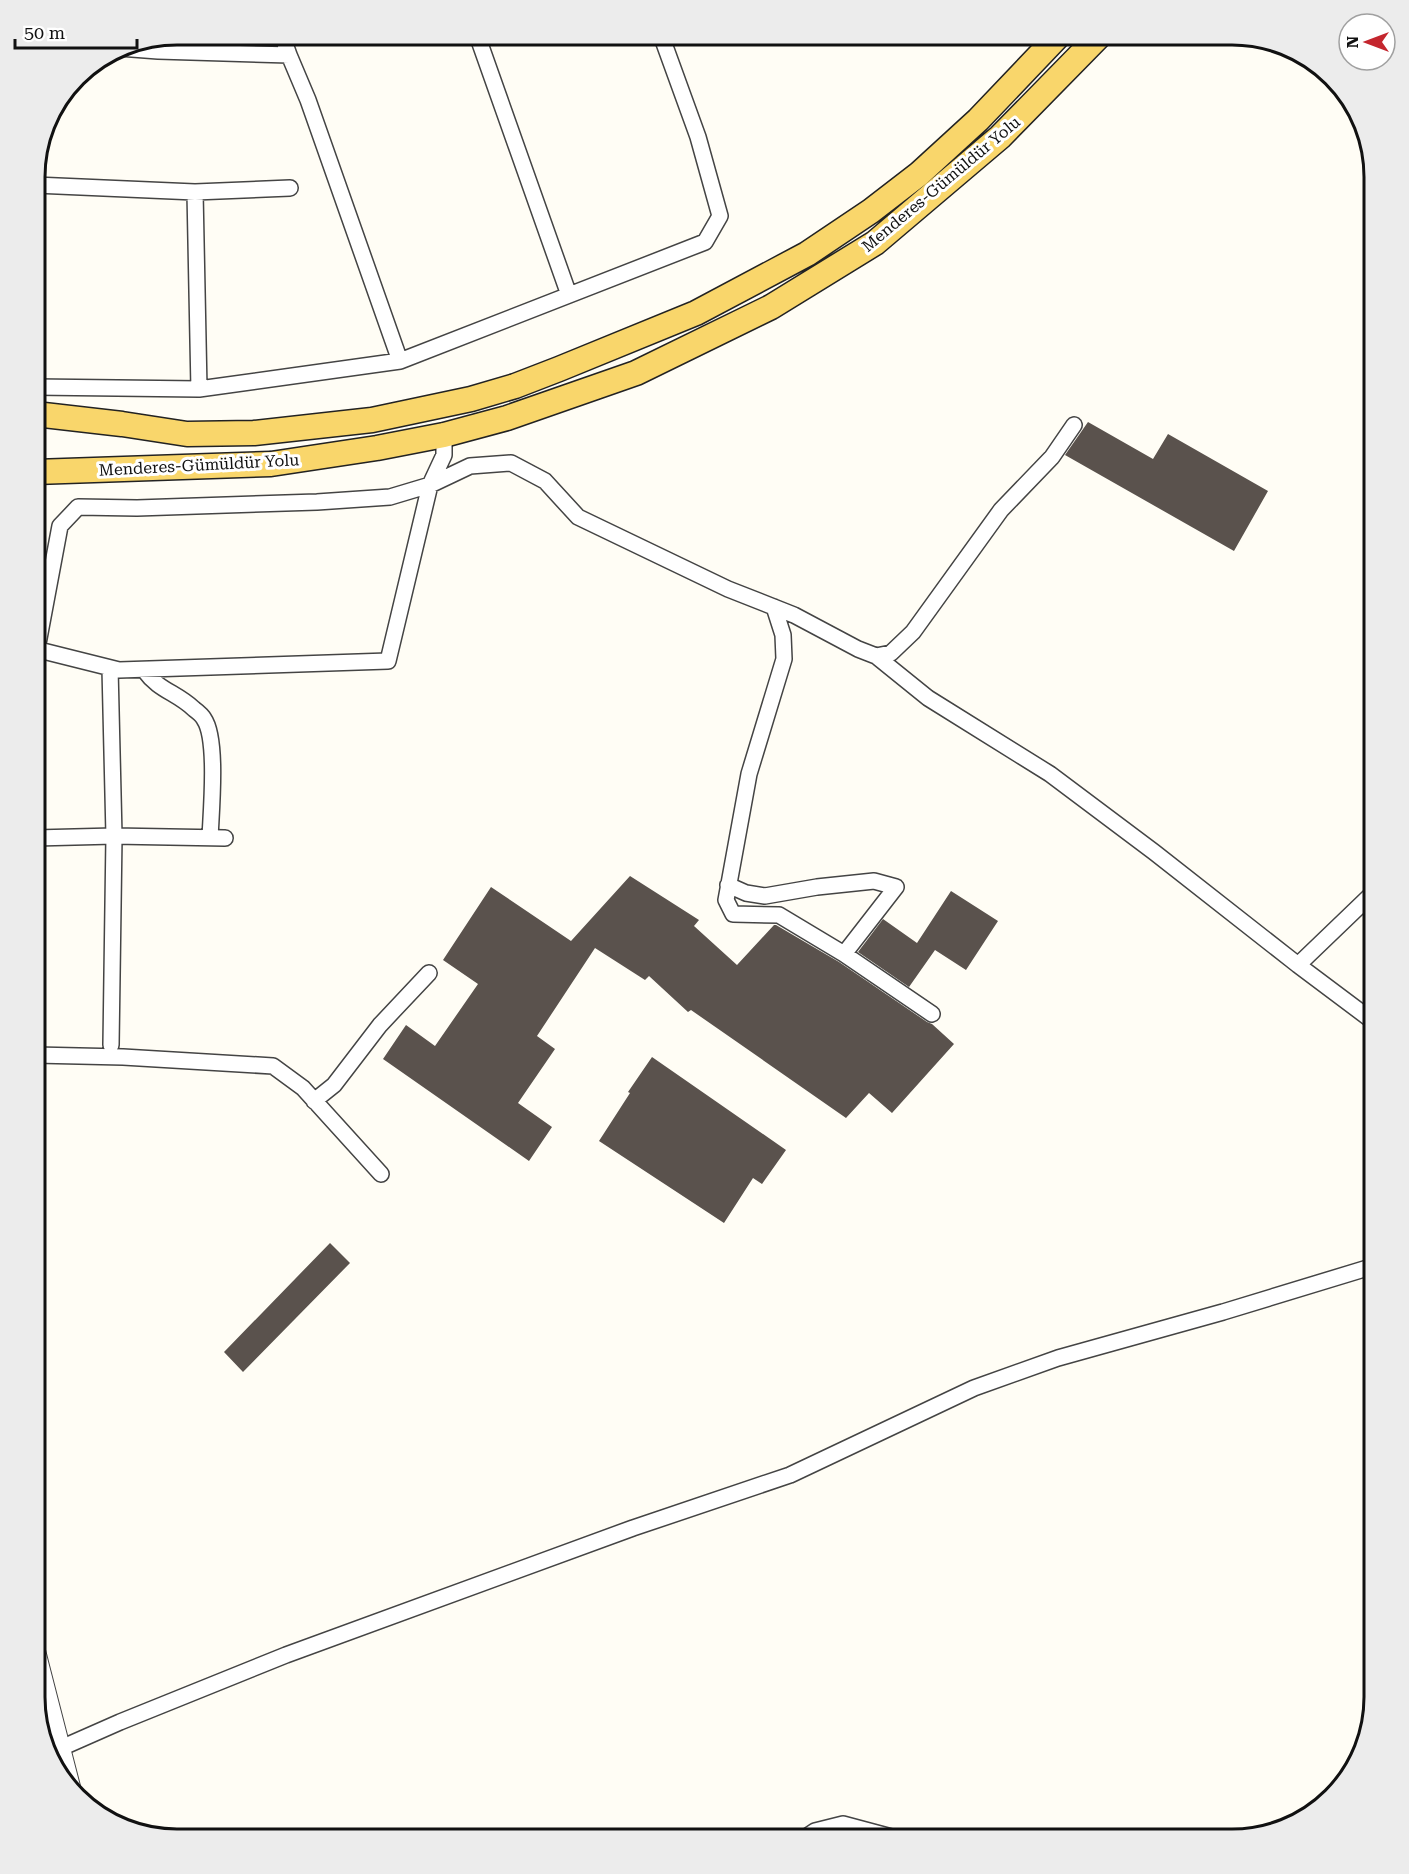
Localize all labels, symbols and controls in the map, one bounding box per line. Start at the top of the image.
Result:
scale bar [15,12,136,50]
north arrow [1337,12,1397,72]
text: 50 m [24,22,65,43]
text: N [1343,36,1362,48]
street label: Menderes-Gümüldür Yolu [858,112,1024,256]
street label: Menderes-Gümüldür Yolu [98,450,300,480]

